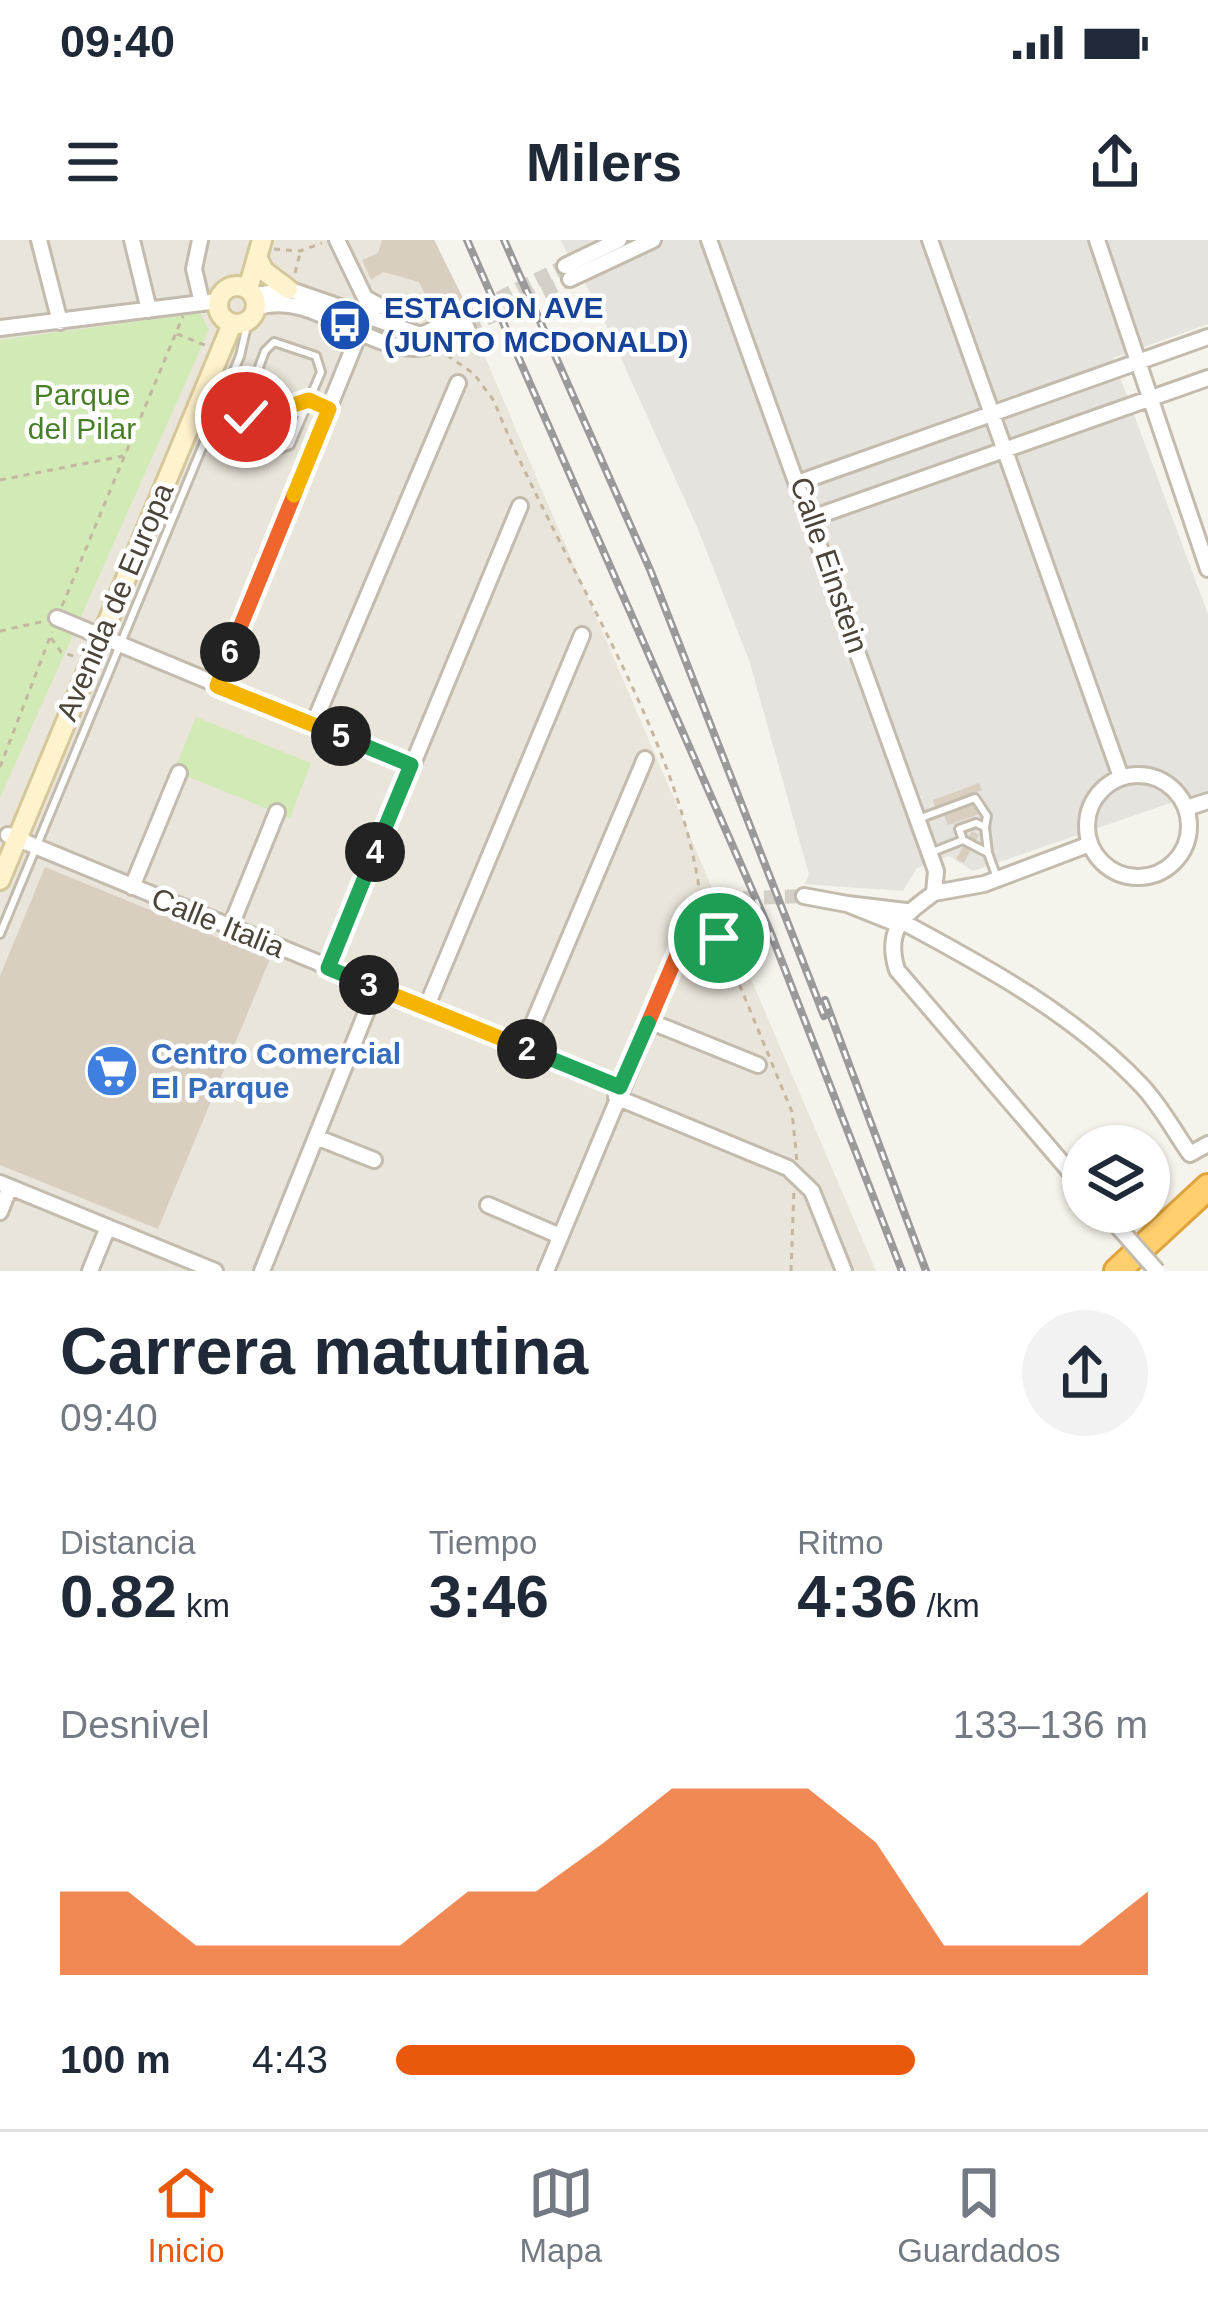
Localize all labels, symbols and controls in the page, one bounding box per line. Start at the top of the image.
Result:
text: 09:40 [60,16,175,67]
icon: menu [60,129,126,195]
icon: share [1082,129,1148,195]
text: Milers [526,132,682,192]
place label: ESTACION AVE (JUNTO MCDONALD) [384,291,688,358]
bus stop icon: ESTACION AVE (JUNTO MCDONALD) [317,297,373,353]
pin [195,366,297,468]
park label: Parque del Pilar [28,378,136,445]
icon: check [213,384,279,450]
street label: Calle Einstein [784,473,875,657]
street label: Avenida de Europa [50,478,180,725]
pin: 6 [200,622,260,682]
text: 6 [221,633,239,670]
pin: 5 [311,706,371,766]
text: 5 [332,717,350,754]
pin: 4 [345,822,405,882]
text: 4 [366,833,384,870]
street label: Calle Italia [147,881,290,964]
pin [668,887,770,989]
icon: arrive [686,905,752,971]
pin: 3 [339,955,399,1015]
text: 3 [360,966,378,1003]
pin: 2 [497,1019,557,1079]
text: 2 [518,1030,536,1067]
place label: Centro Comercial El Parque [151,1037,401,1104]
supermarket icon: Centro Comercial El Parque [84,1043,140,1099]
map controls [1062,1125,1170,1233]
button: layers [1062,1125,1170,1233]
button: share [1022,1310,1148,1436]
text: Carrera matutina [60,1314,588,1388]
text: 09:40 [60,1396,158,1439]
text: Distancia [60,1524,196,1561]
text: Tiempo [429,1524,537,1561]
text: Ritmo [797,1524,884,1561]
text: 0.82 [60,1563,177,1630]
text: 3:46 [429,1563,549,1630]
text: 4:36 [797,1563,917,1630]
text: km [177,1587,230,1624]
text: /km [917,1587,980,1624]
text: Desnivel [60,1703,210,1746]
text: 133–136 m [953,1703,1148,1746]
text: 100 m [60,2038,171,2081]
text: 4:43 [252,2038,328,2081]
tab: Inicio [148,2160,225,2270]
tab: Mapa [520,2160,602,2270]
tab: Guardados [897,2160,1060,2270]

